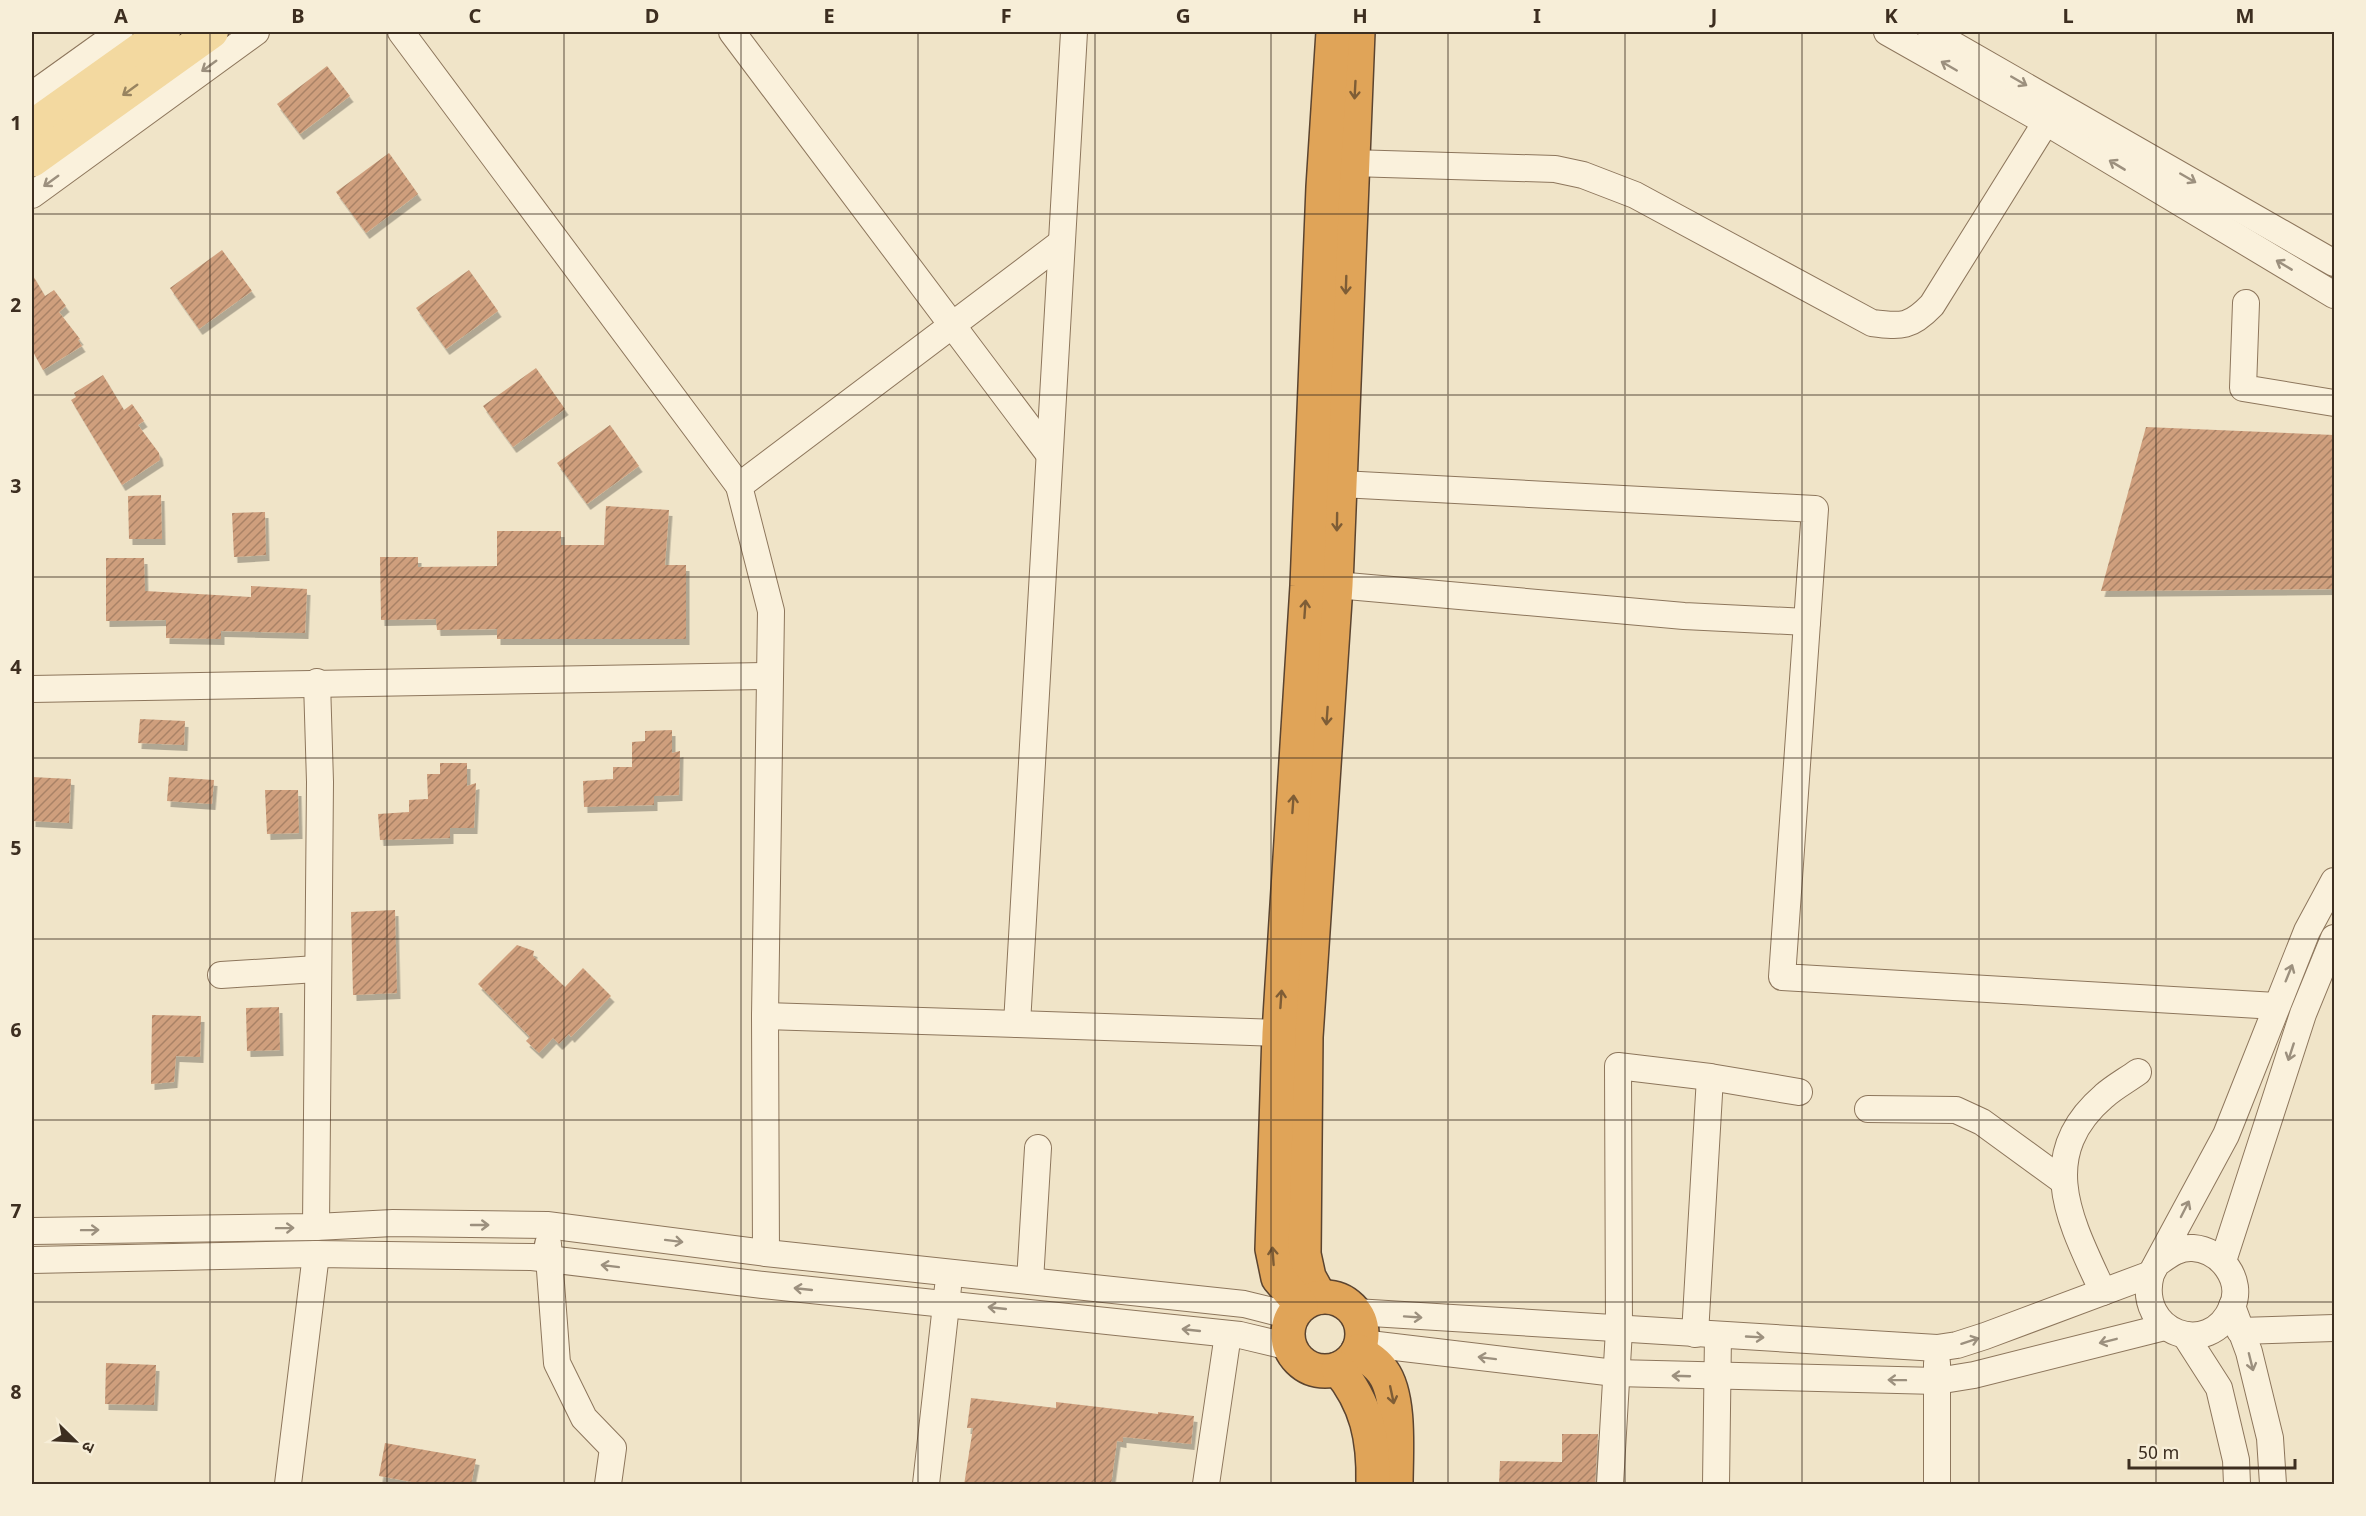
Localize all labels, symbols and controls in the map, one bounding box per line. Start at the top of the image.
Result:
text: A [114,5,128,31]
text: B [291,5,305,31]
text: C [469,5,482,31]
text: D [645,5,659,31]
text: E [823,5,835,31]
text: F [1001,5,1011,31]
text: G [1176,5,1190,31]
text: H [1352,5,1368,31]
text: I [1533,5,1541,31]
text: J [1709,5,1717,31]
text: K [1884,5,1898,31]
text: L [2062,5,2074,31]
text: M [2236,5,2254,31]
one-way arrow [201,60,217,72]
one-way arrow [1941,60,1958,72]
one-way arrow [2010,76,2027,88]
one-way arrow [1349,79,1360,99]
one-way arrow [123,84,139,96]
text: 1 [10,112,22,138]
one-way arrow [2109,158,2126,170]
one-way arrow [2179,173,2196,185]
one-way arrow [44,175,60,187]
one-way arrow [2276,259,2293,271]
one-way arrow [1341,274,1352,294]
text: 2 [10,294,22,320]
text: 3 [10,475,22,501]
one-way arrow [1331,511,1343,531]
one-way arrow [1300,600,1311,620]
text: 4 [10,656,22,682]
one-way arrow [1321,706,1332,726]
one-way arrow [1288,794,1299,814]
text: 5 [10,837,22,863]
one-way arrow [2284,965,2295,983]
one-way arrow [1276,989,1287,1009]
text: 6 [10,1019,22,1045]
one-way arrow [2285,1042,2296,1061]
text: 7 [10,1200,22,1226]
one-way arrow [2180,1200,2192,1218]
one-way arrow [469,1219,489,1231]
one-way arrow [274,1222,294,1234]
one-way arrow [79,1224,99,1236]
one-way arrow [663,1236,683,1247]
one-way arrow [1267,1247,1278,1267]
one-way arrow [600,1261,620,1272]
one-way arrow [794,1283,814,1294]
one-way arrow [988,1303,1008,1314]
one-way arrow [1403,1312,1423,1323]
one-way arrow [1182,1324,1202,1335]
one-way arrow [1744,1332,1764,1343]
one-way arrow [1960,1335,1979,1346]
one-way arrow [2099,1336,2118,1348]
one-way arrow [1477,1352,1497,1363]
one-way arrow [2246,1352,2258,1371]
one-way arrow [1671,1370,1691,1381]
one-way arrow [1887,1374,1907,1386]
text: 8 [10,1381,22,1407]
one-way arrow [1387,1385,1398,1405]
north arrow [45,1411,105,1471]
scale bar [2129,1432,2296,1470]
text: उ [75,1438,98,1455]
text: 50 m [2138,1443,2179,1466]

